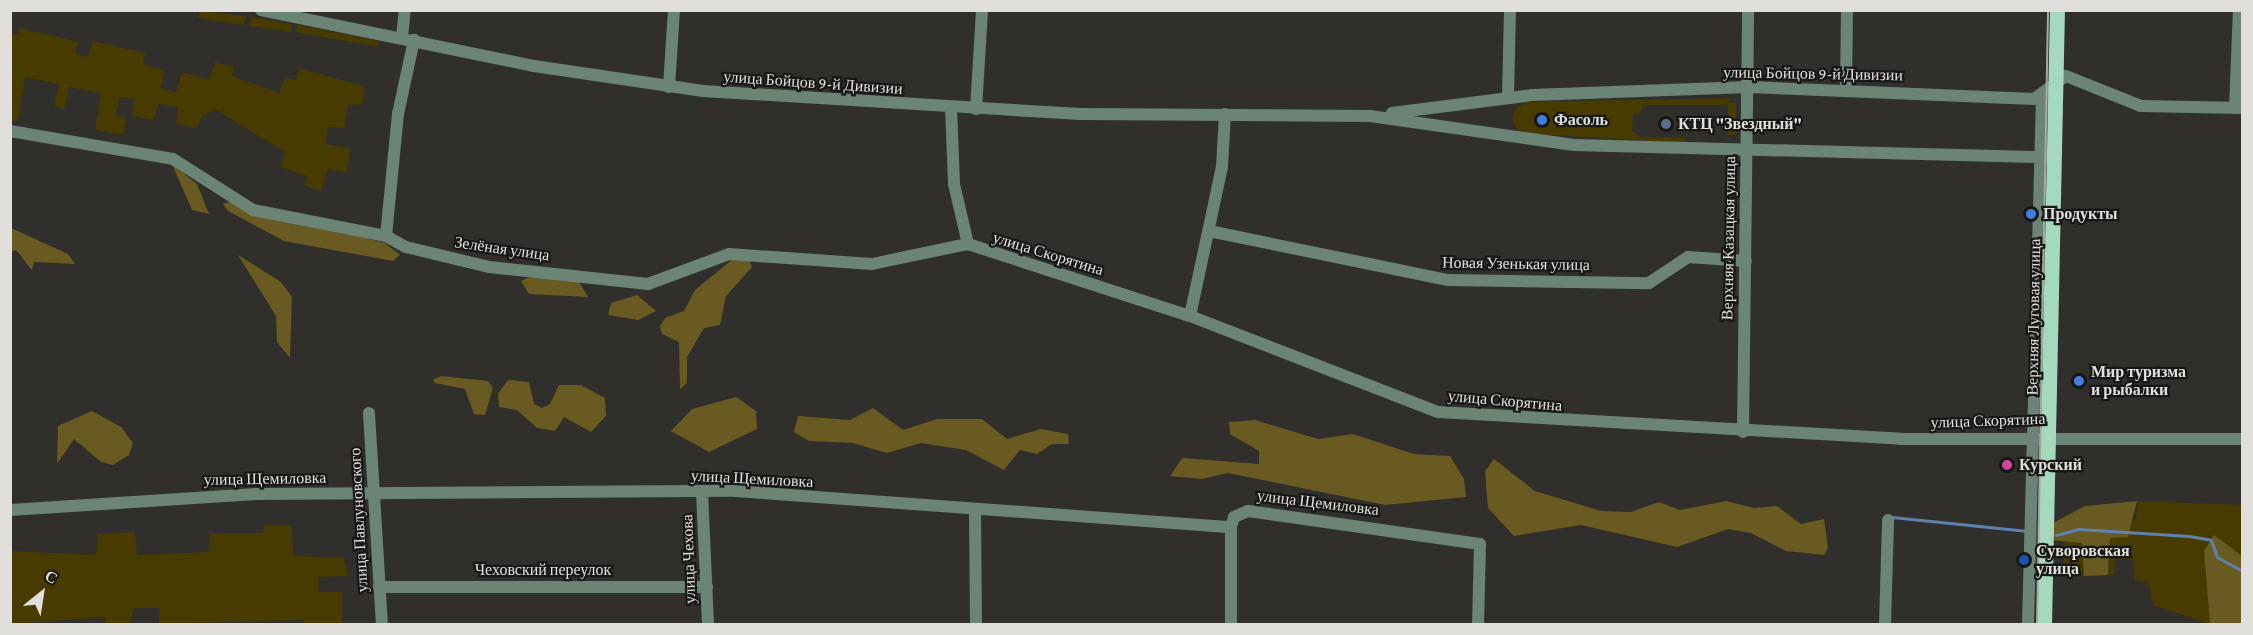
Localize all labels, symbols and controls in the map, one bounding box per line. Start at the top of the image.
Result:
street label: улица Бойцов 9-й Дивизии [1723,63,1903,85]
street label: улица Бойцов 9-й Дивизии [723,67,903,99]
place label: Фасоль [1554,110,1608,130]
marker: Фасоль [1535,113,1549,127]
place label: КТЦ "Звездный" [1678,114,1802,134]
marker: КТЦ "Звездный" [1659,117,1673,131]
street label: Верхняя Казацкая улица [1718,156,1740,320]
place label: Продукты [2043,204,2118,224]
marker: Продукты [2024,207,2038,221]
street label: улица Скорятина [990,228,1106,280]
street label: Зелёная улица [453,233,551,265]
street label: Верхняя Луговая улица [2023,238,2045,396]
street label: Новая Узенькая улица [1442,253,1590,275]
place label: Мир туризма и рыбалки [2091,362,2186,400]
marker: Мир туризма и рыбалки [2072,374,2086,388]
street label: улица Скорятина [1447,386,1563,416]
street label: улица Скорятина [1930,409,2046,433]
street label: улица Павлуновского [346,447,372,593]
place label: Курский [2019,455,2082,475]
marker: Курский [2000,458,2014,472]
street label: улица Щемиловка [690,466,814,492]
street label: улица Щемиловка [204,468,326,490]
street label: улица Щемиловка [1256,486,1380,520]
street label: улица Чехова [678,514,700,604]
place label: Суворовская улица [2036,541,2130,579]
marker: Суворовская улица [2017,553,2031,567]
street label: Чеховский переулок [475,560,611,580]
north arrow [12,563,72,623]
text: С [42,567,61,587]

